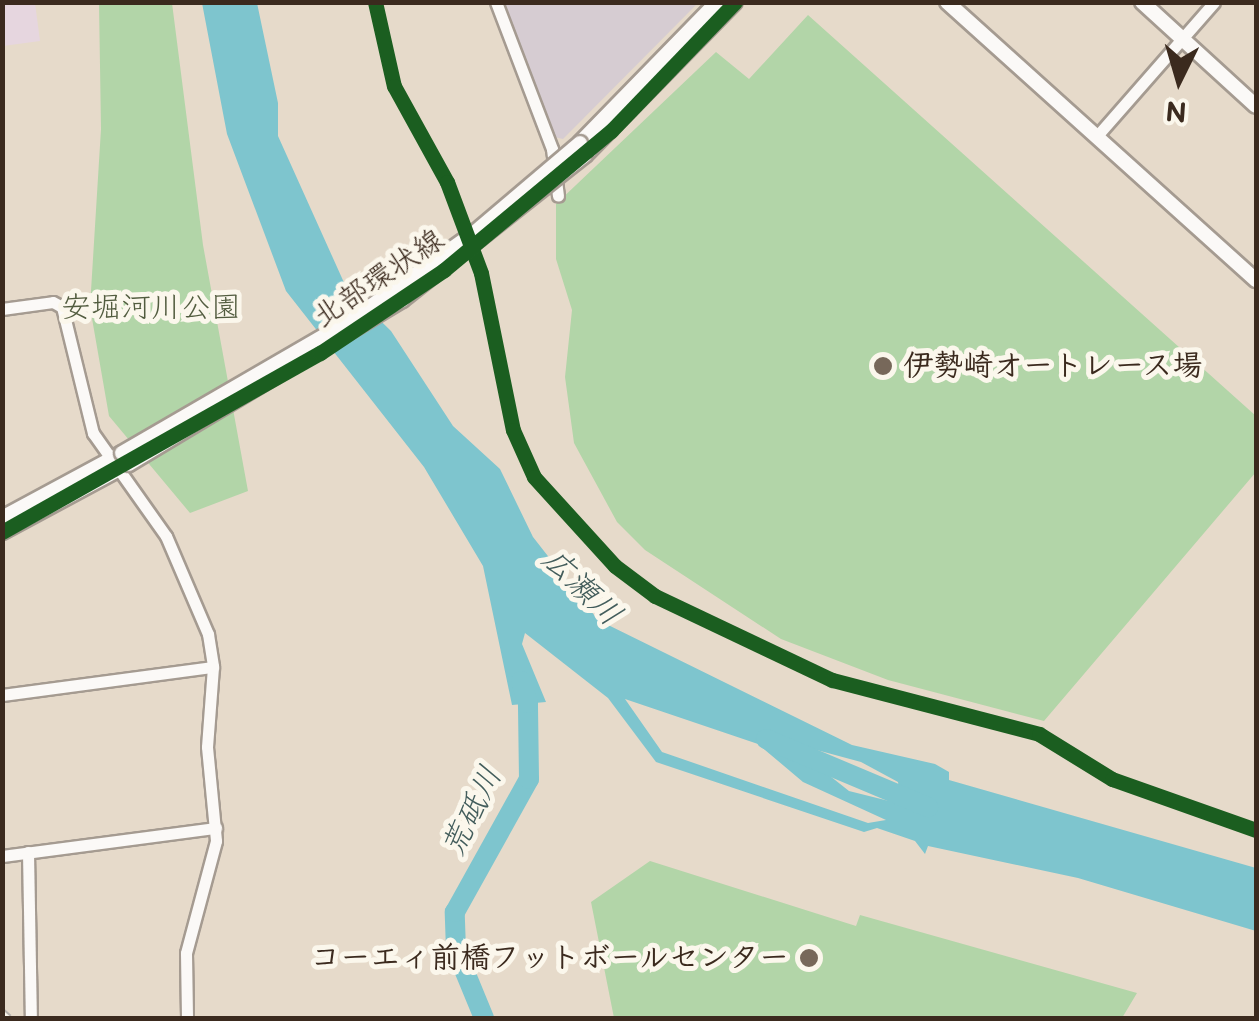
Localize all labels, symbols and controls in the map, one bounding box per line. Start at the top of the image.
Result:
north arrow [1129,30,1229,130]
text: N [1164,93,1188,128]
street label: 北部環状線 [307,222,451,336]
park label: 安堀河川公園 [61,290,241,326]
place label: 伊勢崎オートレース場 [903,348,1204,384]
marker: 伊勢崎オートレース場 [872,355,894,377]
water label: 広瀬川 [533,541,629,635]
water label: 荒砥川 [435,760,511,864]
place label: コーエィ前橋フットボールセンター [309,940,789,976]
marker: コーエィ前橋フットボールセンター [798,947,820,969]

